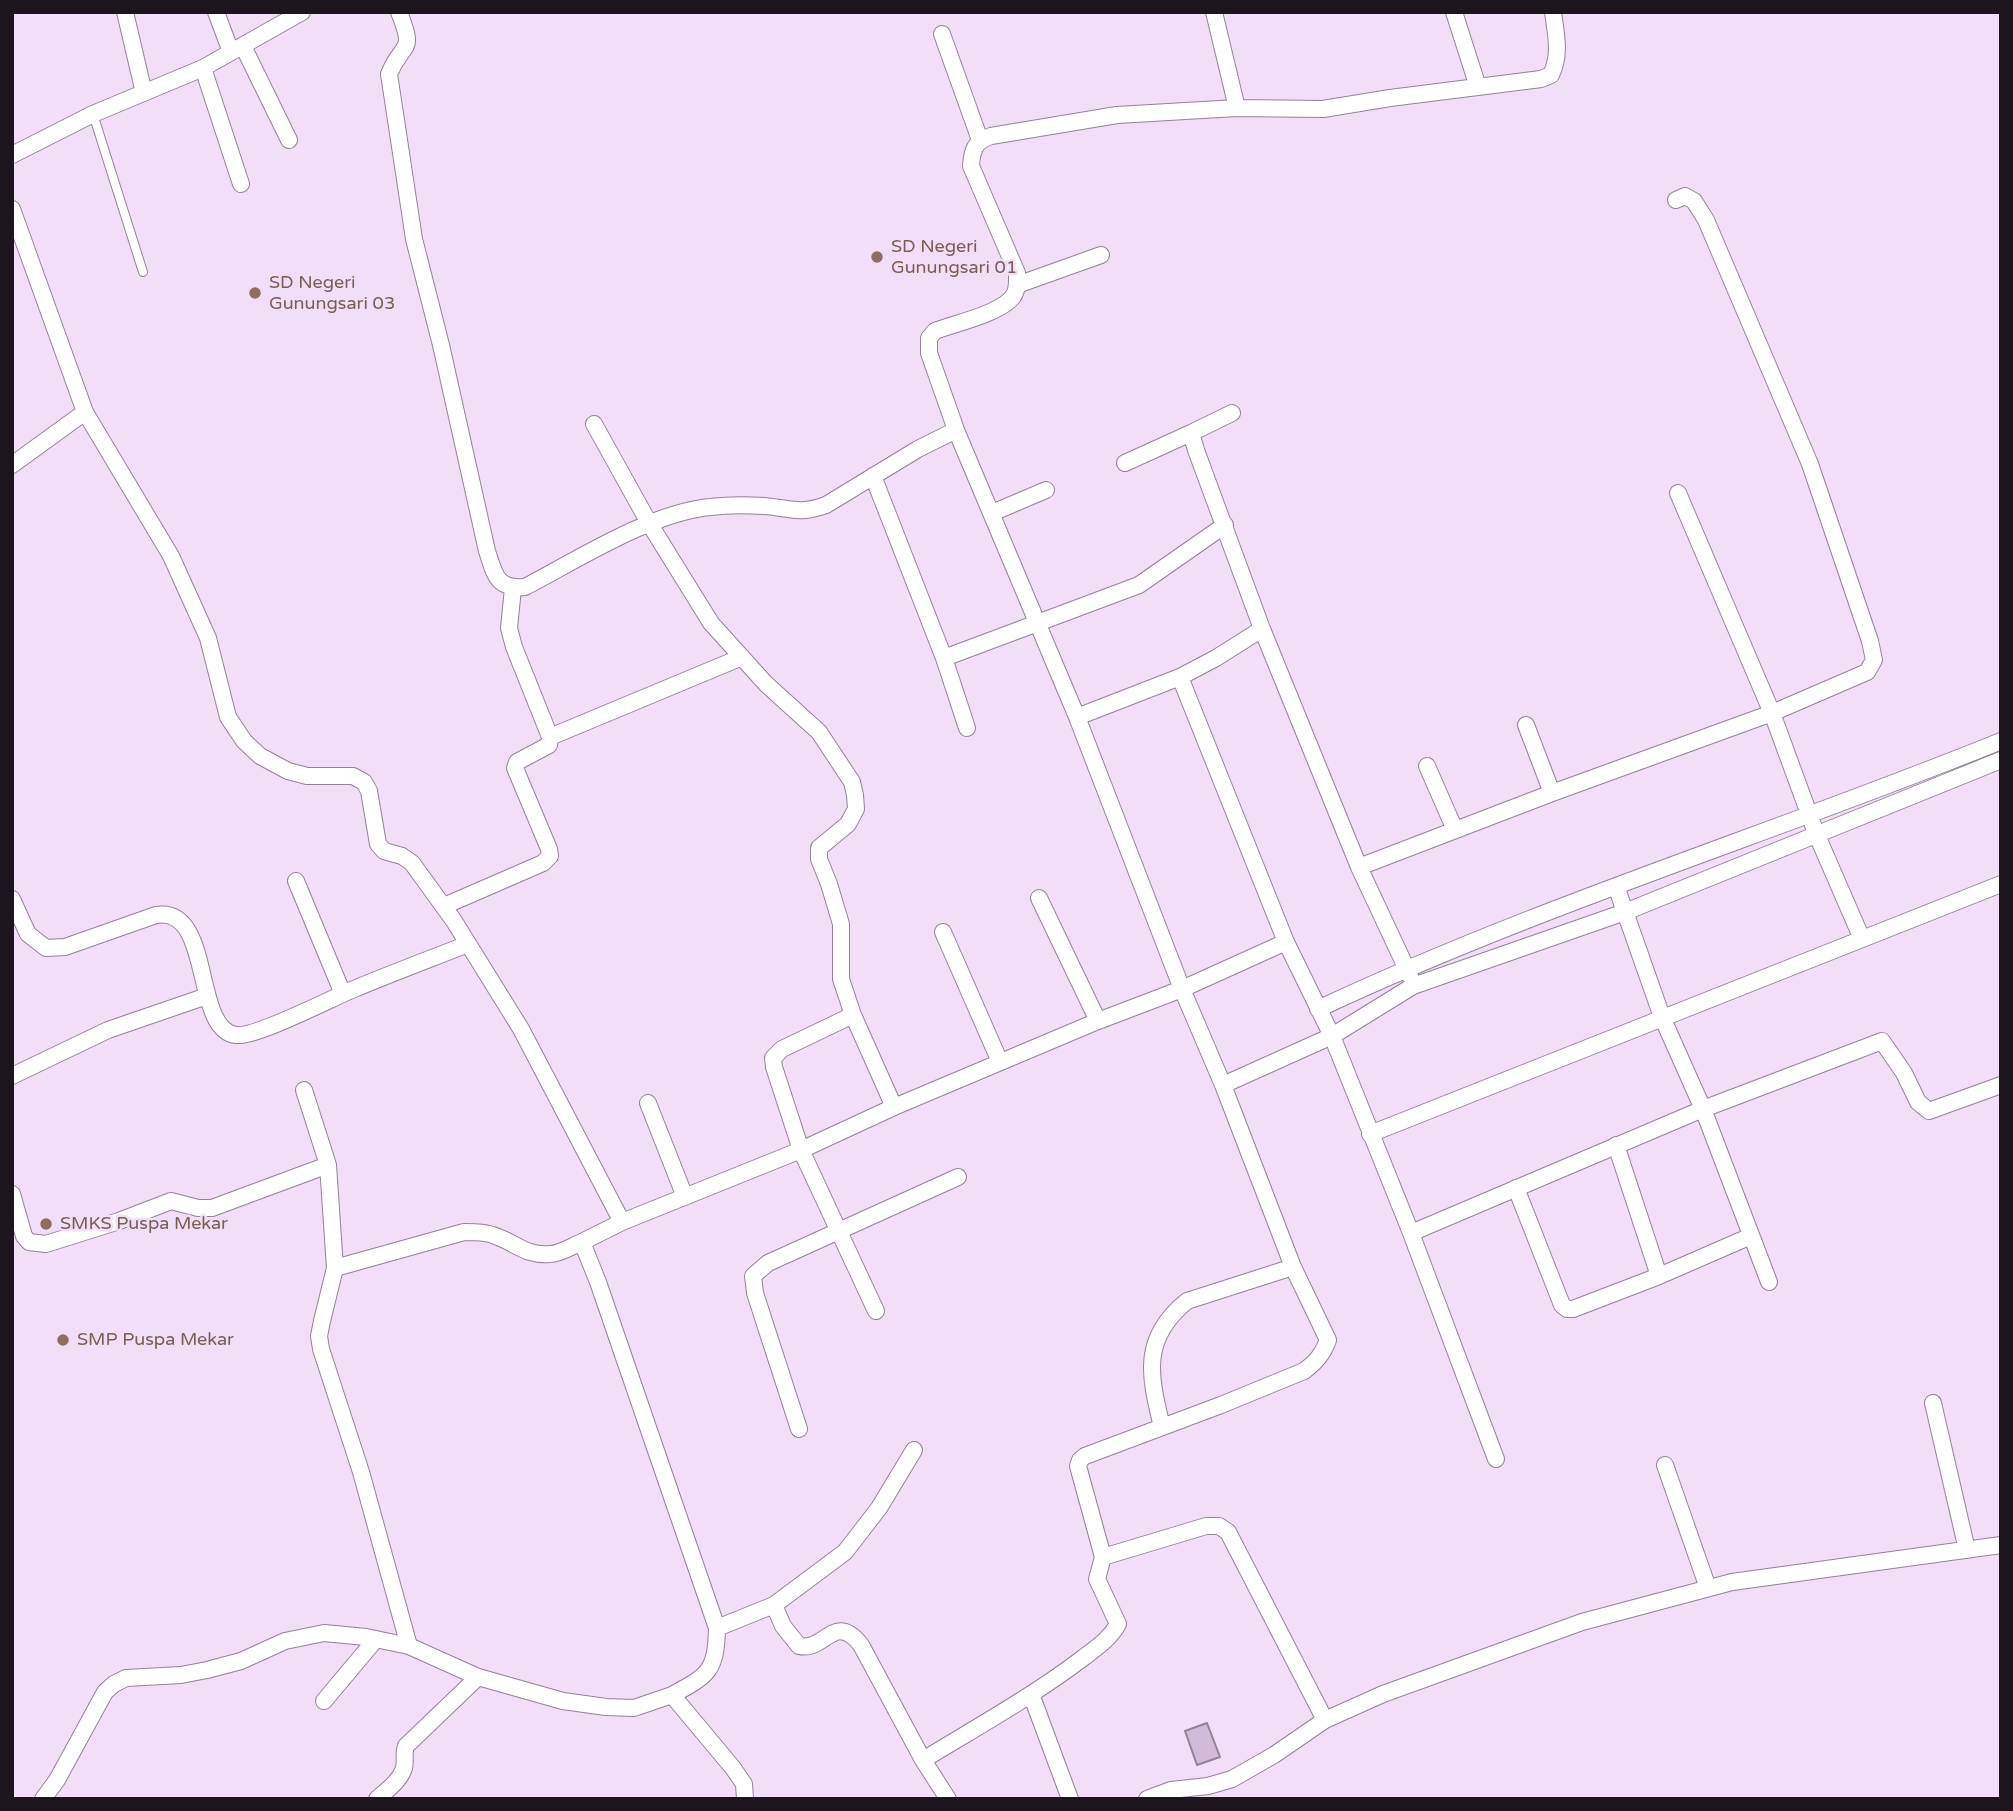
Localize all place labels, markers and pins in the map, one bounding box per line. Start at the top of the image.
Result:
place label: SD Negeri Gunungsari 01 [891,236,1017,278]
marker: SD Negeri Gunungsari 01 [869,249,885,265]
place label: SD Negeri Gunungsari 03 [269,272,395,314]
marker: SD Negeri Gunungsari 03 [247,285,263,301]
place label: SMKS Puspa Mekar [60,1213,228,1235]
marker: SMKS Puspa Mekar [38,1216,54,1232]
place label: SMP Puspa Mekar [77,1329,234,1351]
marker: SMP Puspa Mekar [55,1332,71,1348]

